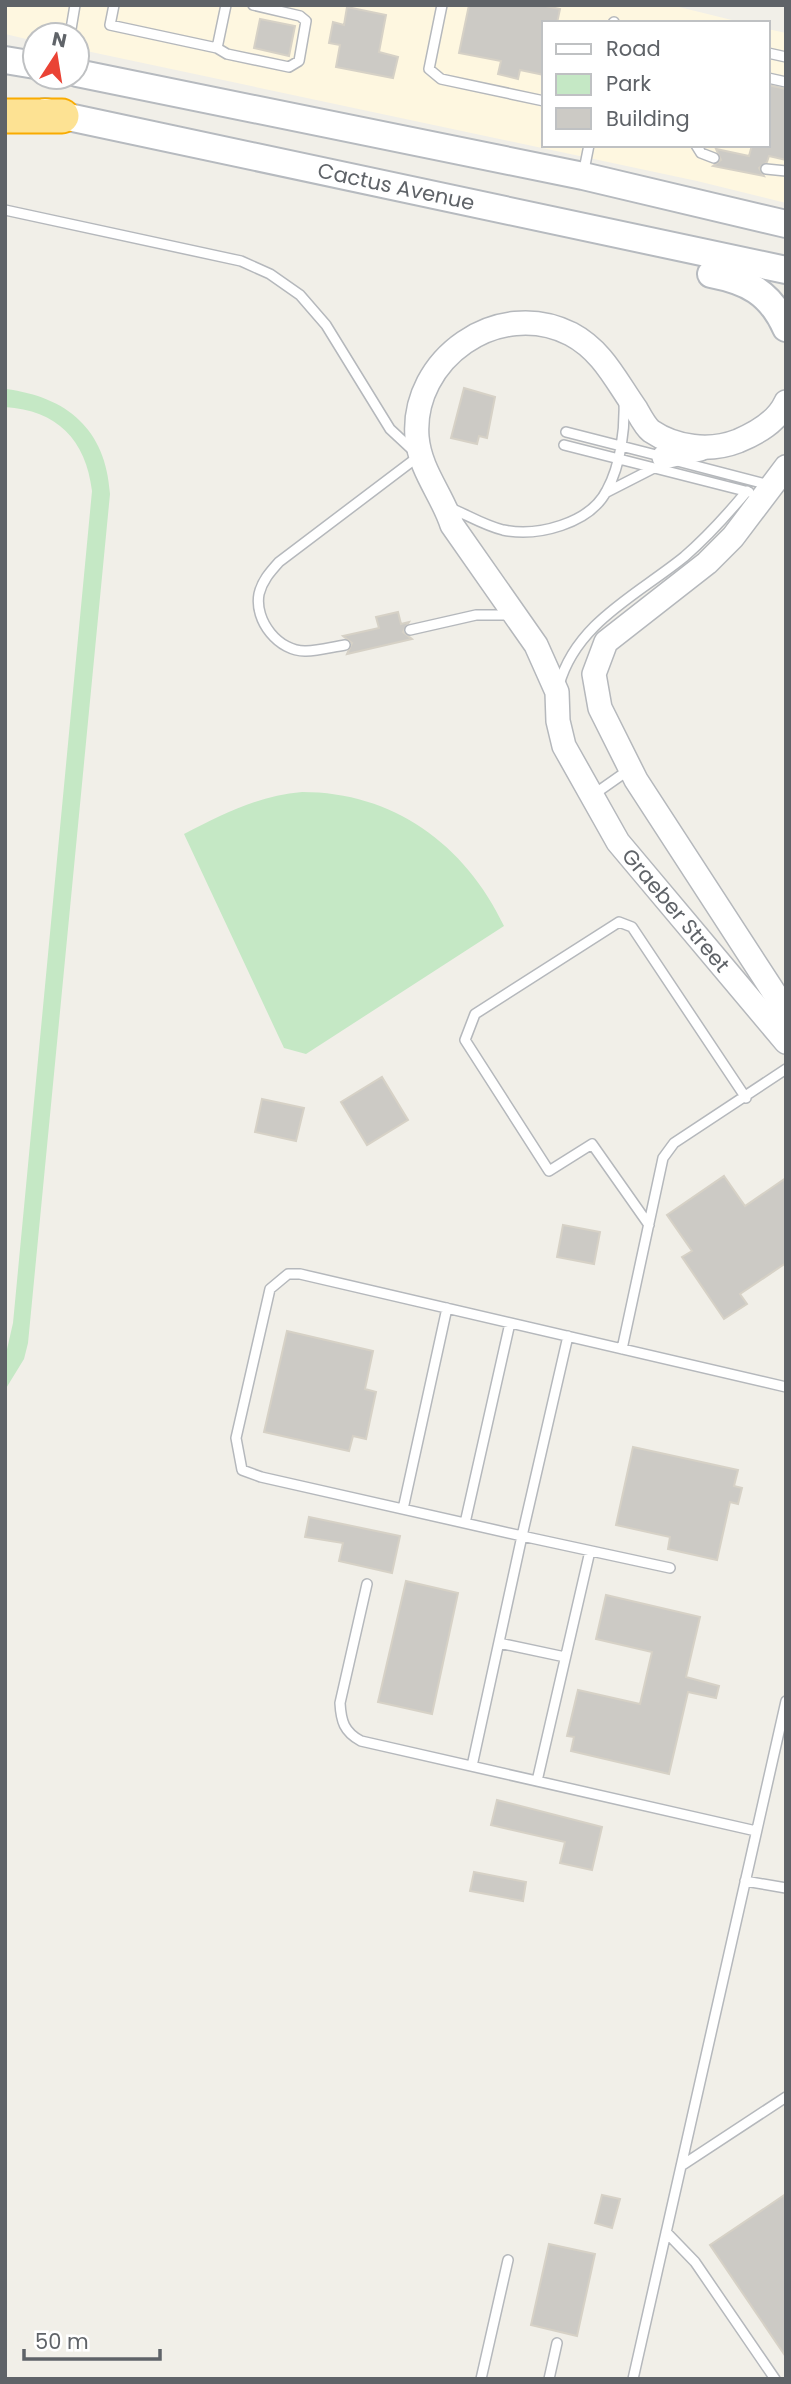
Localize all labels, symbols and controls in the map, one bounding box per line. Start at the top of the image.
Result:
north arrow [21,21,91,91]
legend [542,21,770,147]
text: N [50,25,69,55]
text: Road [606,34,661,63]
text: Park [606,69,651,98]
text: Building [606,104,690,133]
street label: Cactus Avenue [315,156,477,217]
street label: Graeber Street [615,842,737,978]
scale bar [24,2318,161,2362]
text: 50 m [35,2327,89,2356]

